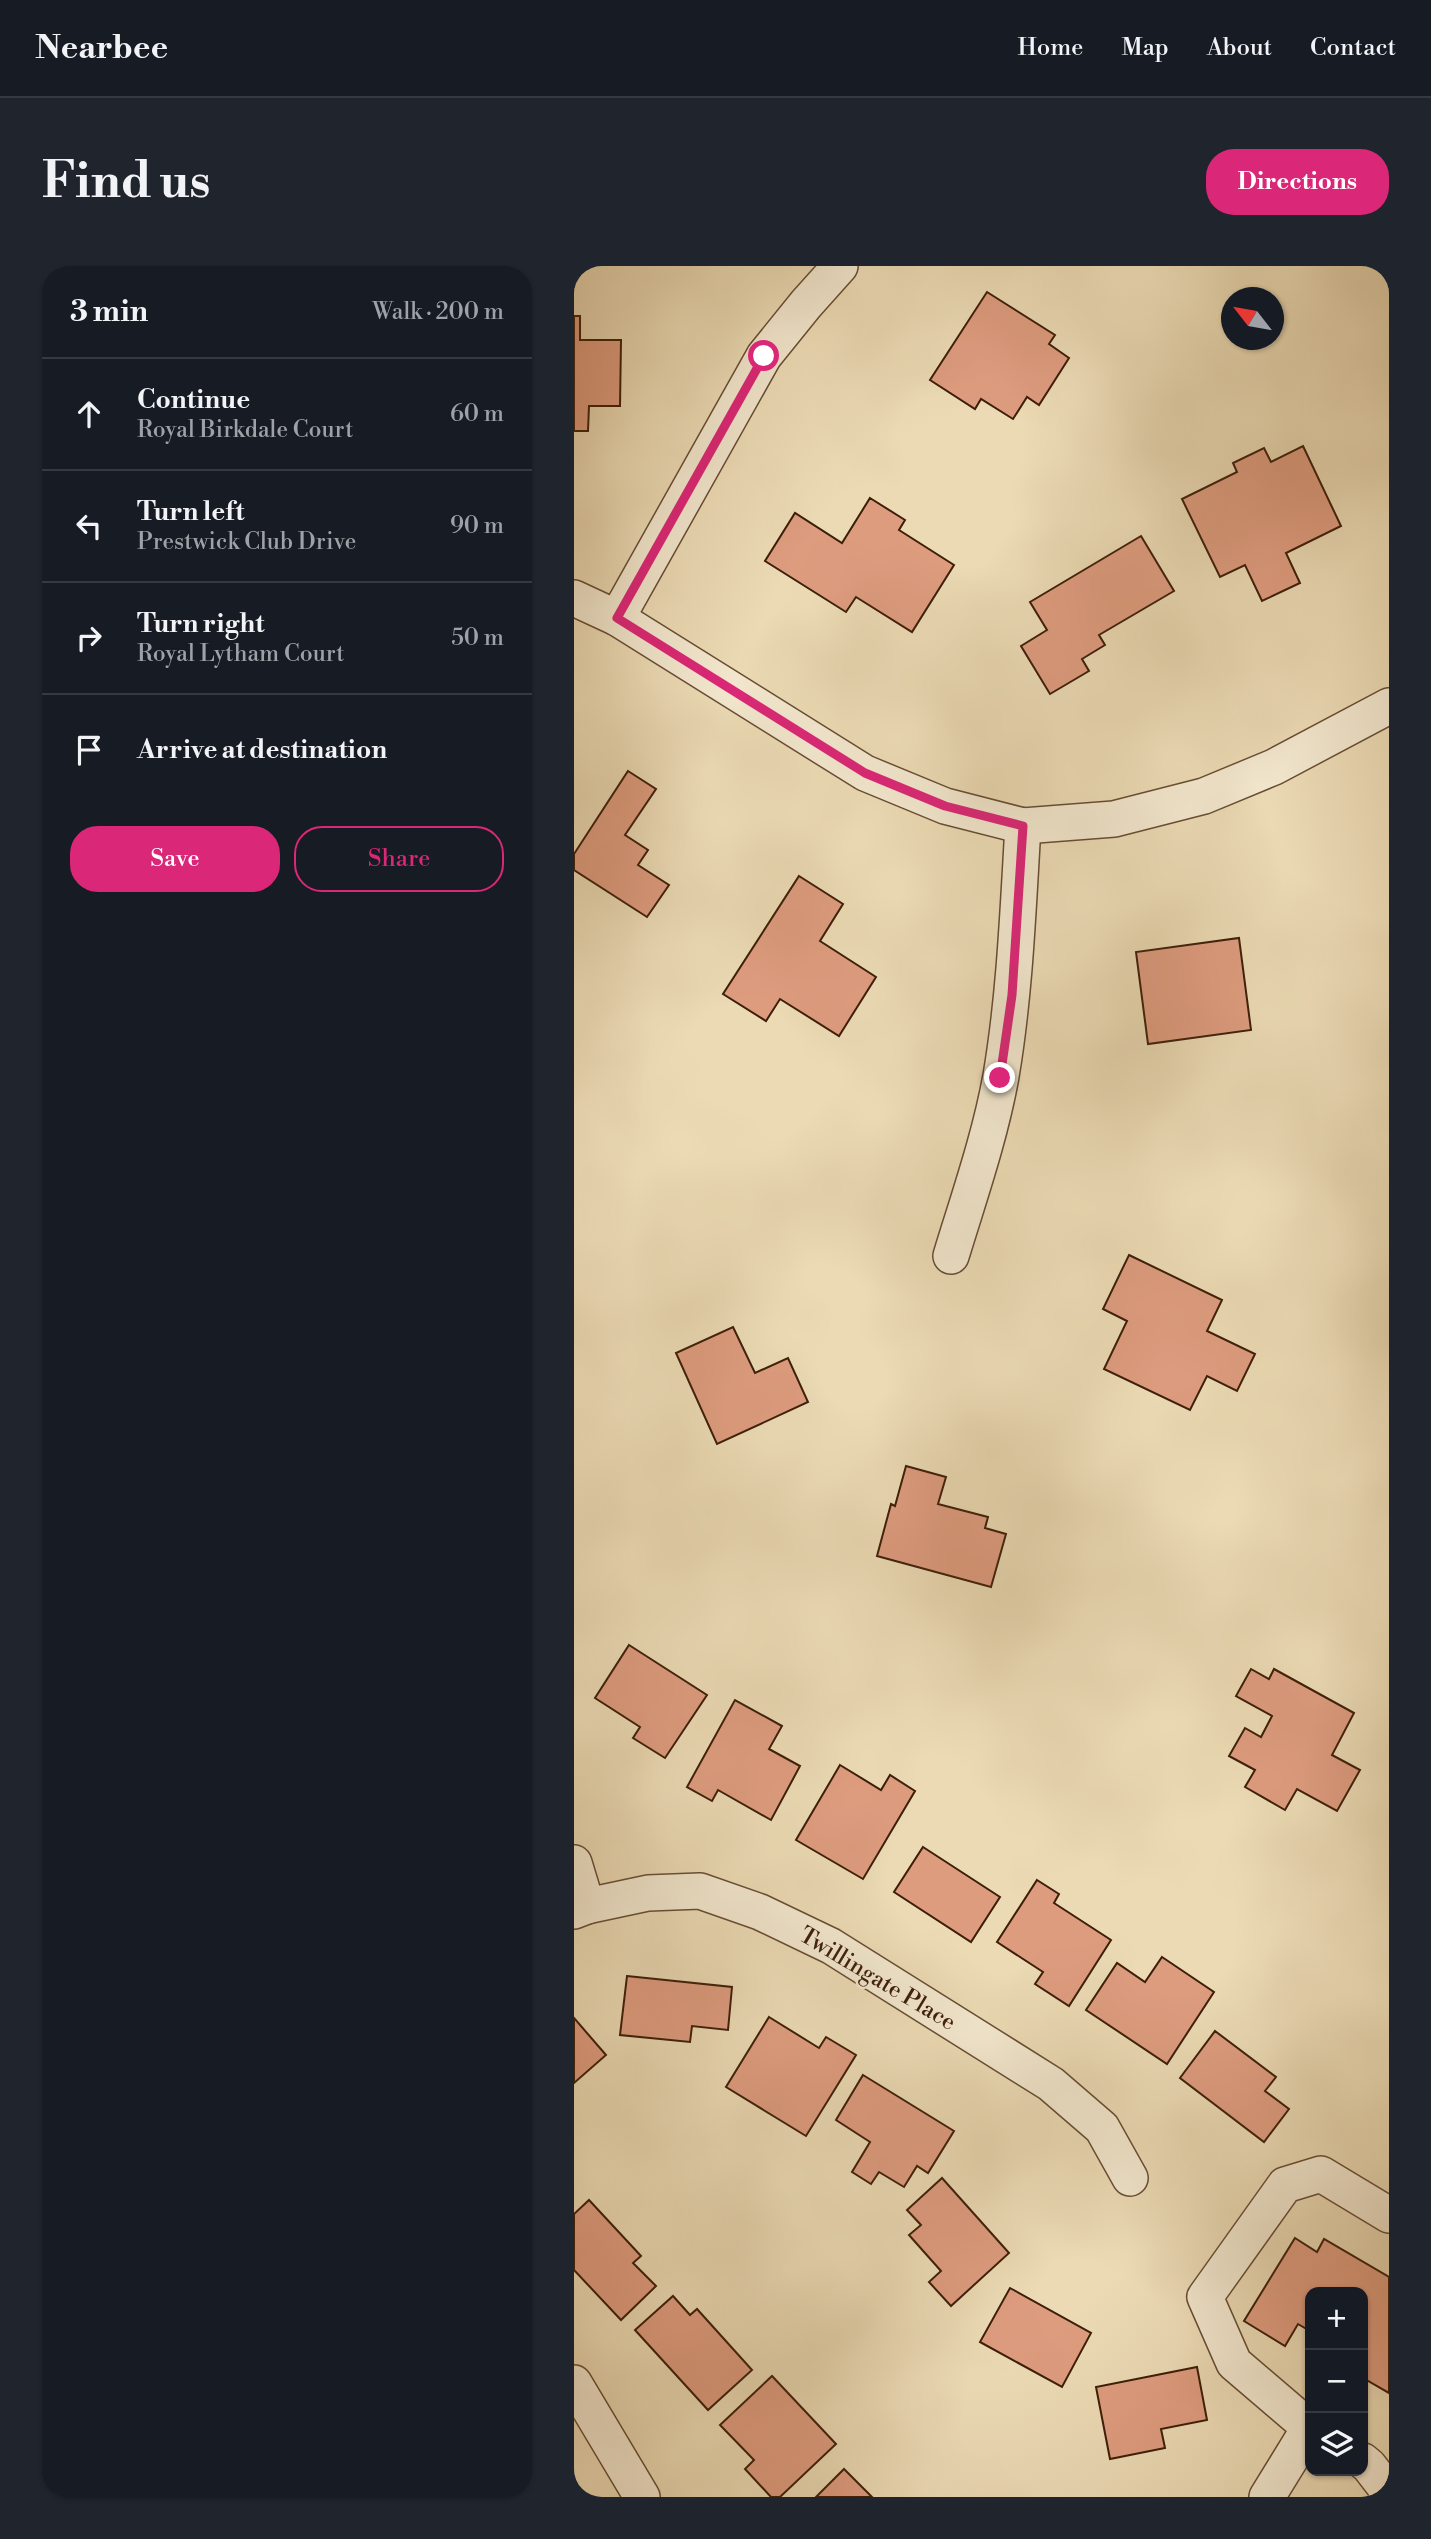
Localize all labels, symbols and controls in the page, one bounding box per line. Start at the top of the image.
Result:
text: Nearbee [35,28,168,69]
text: Home [1018,33,1083,63]
text: Map [1121,33,1169,63]
text: About [1207,33,1272,63]
text: Contact [1310,33,1396,63]
button: Directions [1206,149,1389,215]
text: Find us [42,152,211,213]
north arrow [1221,287,1284,350]
text: 3 min [70,293,148,331]
text: Walk · 200 m [372,298,504,326]
route start [748,340,779,371]
text: Continue [137,384,250,416]
icon: ahead [70,395,108,433]
text: 60 m [450,400,504,428]
text: Royal Birkdale Court [137,416,353,444]
text: Turn left [137,496,245,528]
icon: left [70,507,108,545]
text: 90 m [450,512,504,540]
text: Prestwick Club Drive [137,528,356,556]
text: Turn right [137,608,265,640]
icon: right [70,619,108,657]
text: 50 m [451,624,504,652]
text: Royal Lytham Court [137,640,345,668]
icon: arrive [70,731,108,769]
text: Arrive at destination [137,734,387,766]
button: Save [70,826,280,892]
button: Share [294,826,504,892]
route end [984,1062,1015,1093]
street label: Twillingate Place [794,1921,961,2037]
map controls [1305,2287,1368,2476]
button: + [1305,2287,1368,2350]
button: − [1305,2350,1368,2413]
button: layers [1305,2413,1368,2476]

